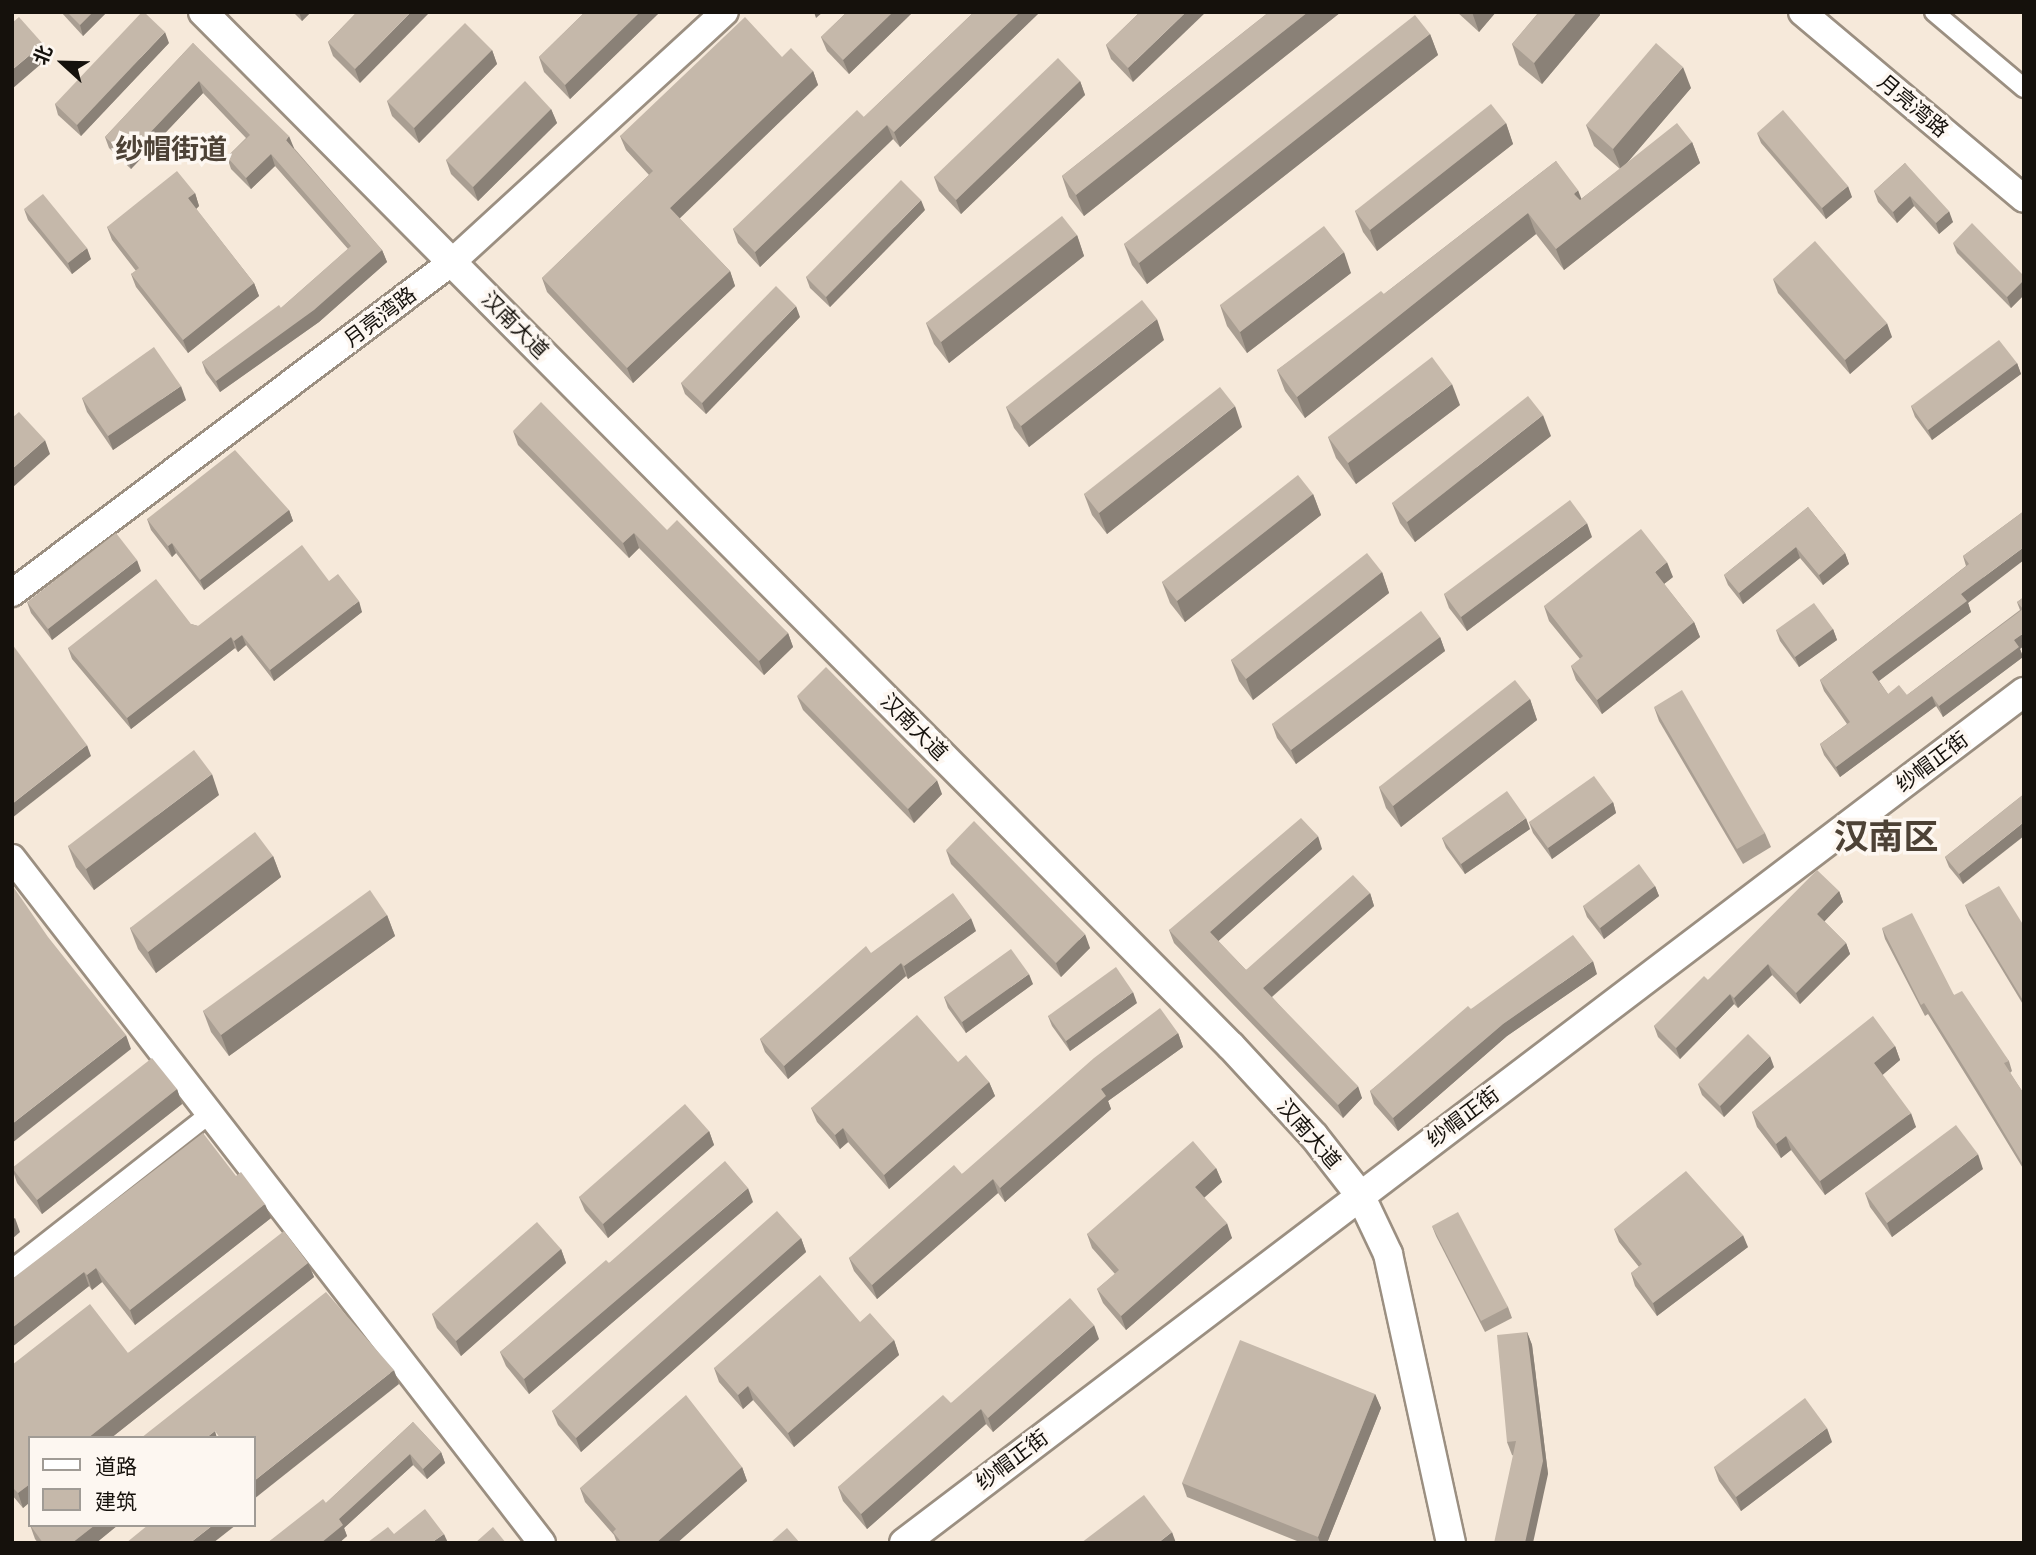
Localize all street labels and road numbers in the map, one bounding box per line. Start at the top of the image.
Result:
street label: 月亮湾路 [1873,69,1953,143]
street label: 月亮湾路 [339,282,421,352]
street label: 汉南大道 [476,286,554,364]
street label: 汉南大道 [875,688,953,766]
street label: 纱帽正街 [1891,727,1973,797]
street label: 纱帽正街 [1422,1082,1504,1152]
street label: 汉南大道 [1272,1094,1346,1174]
street label: 纱帽正街 [971,1425,1053,1495]

